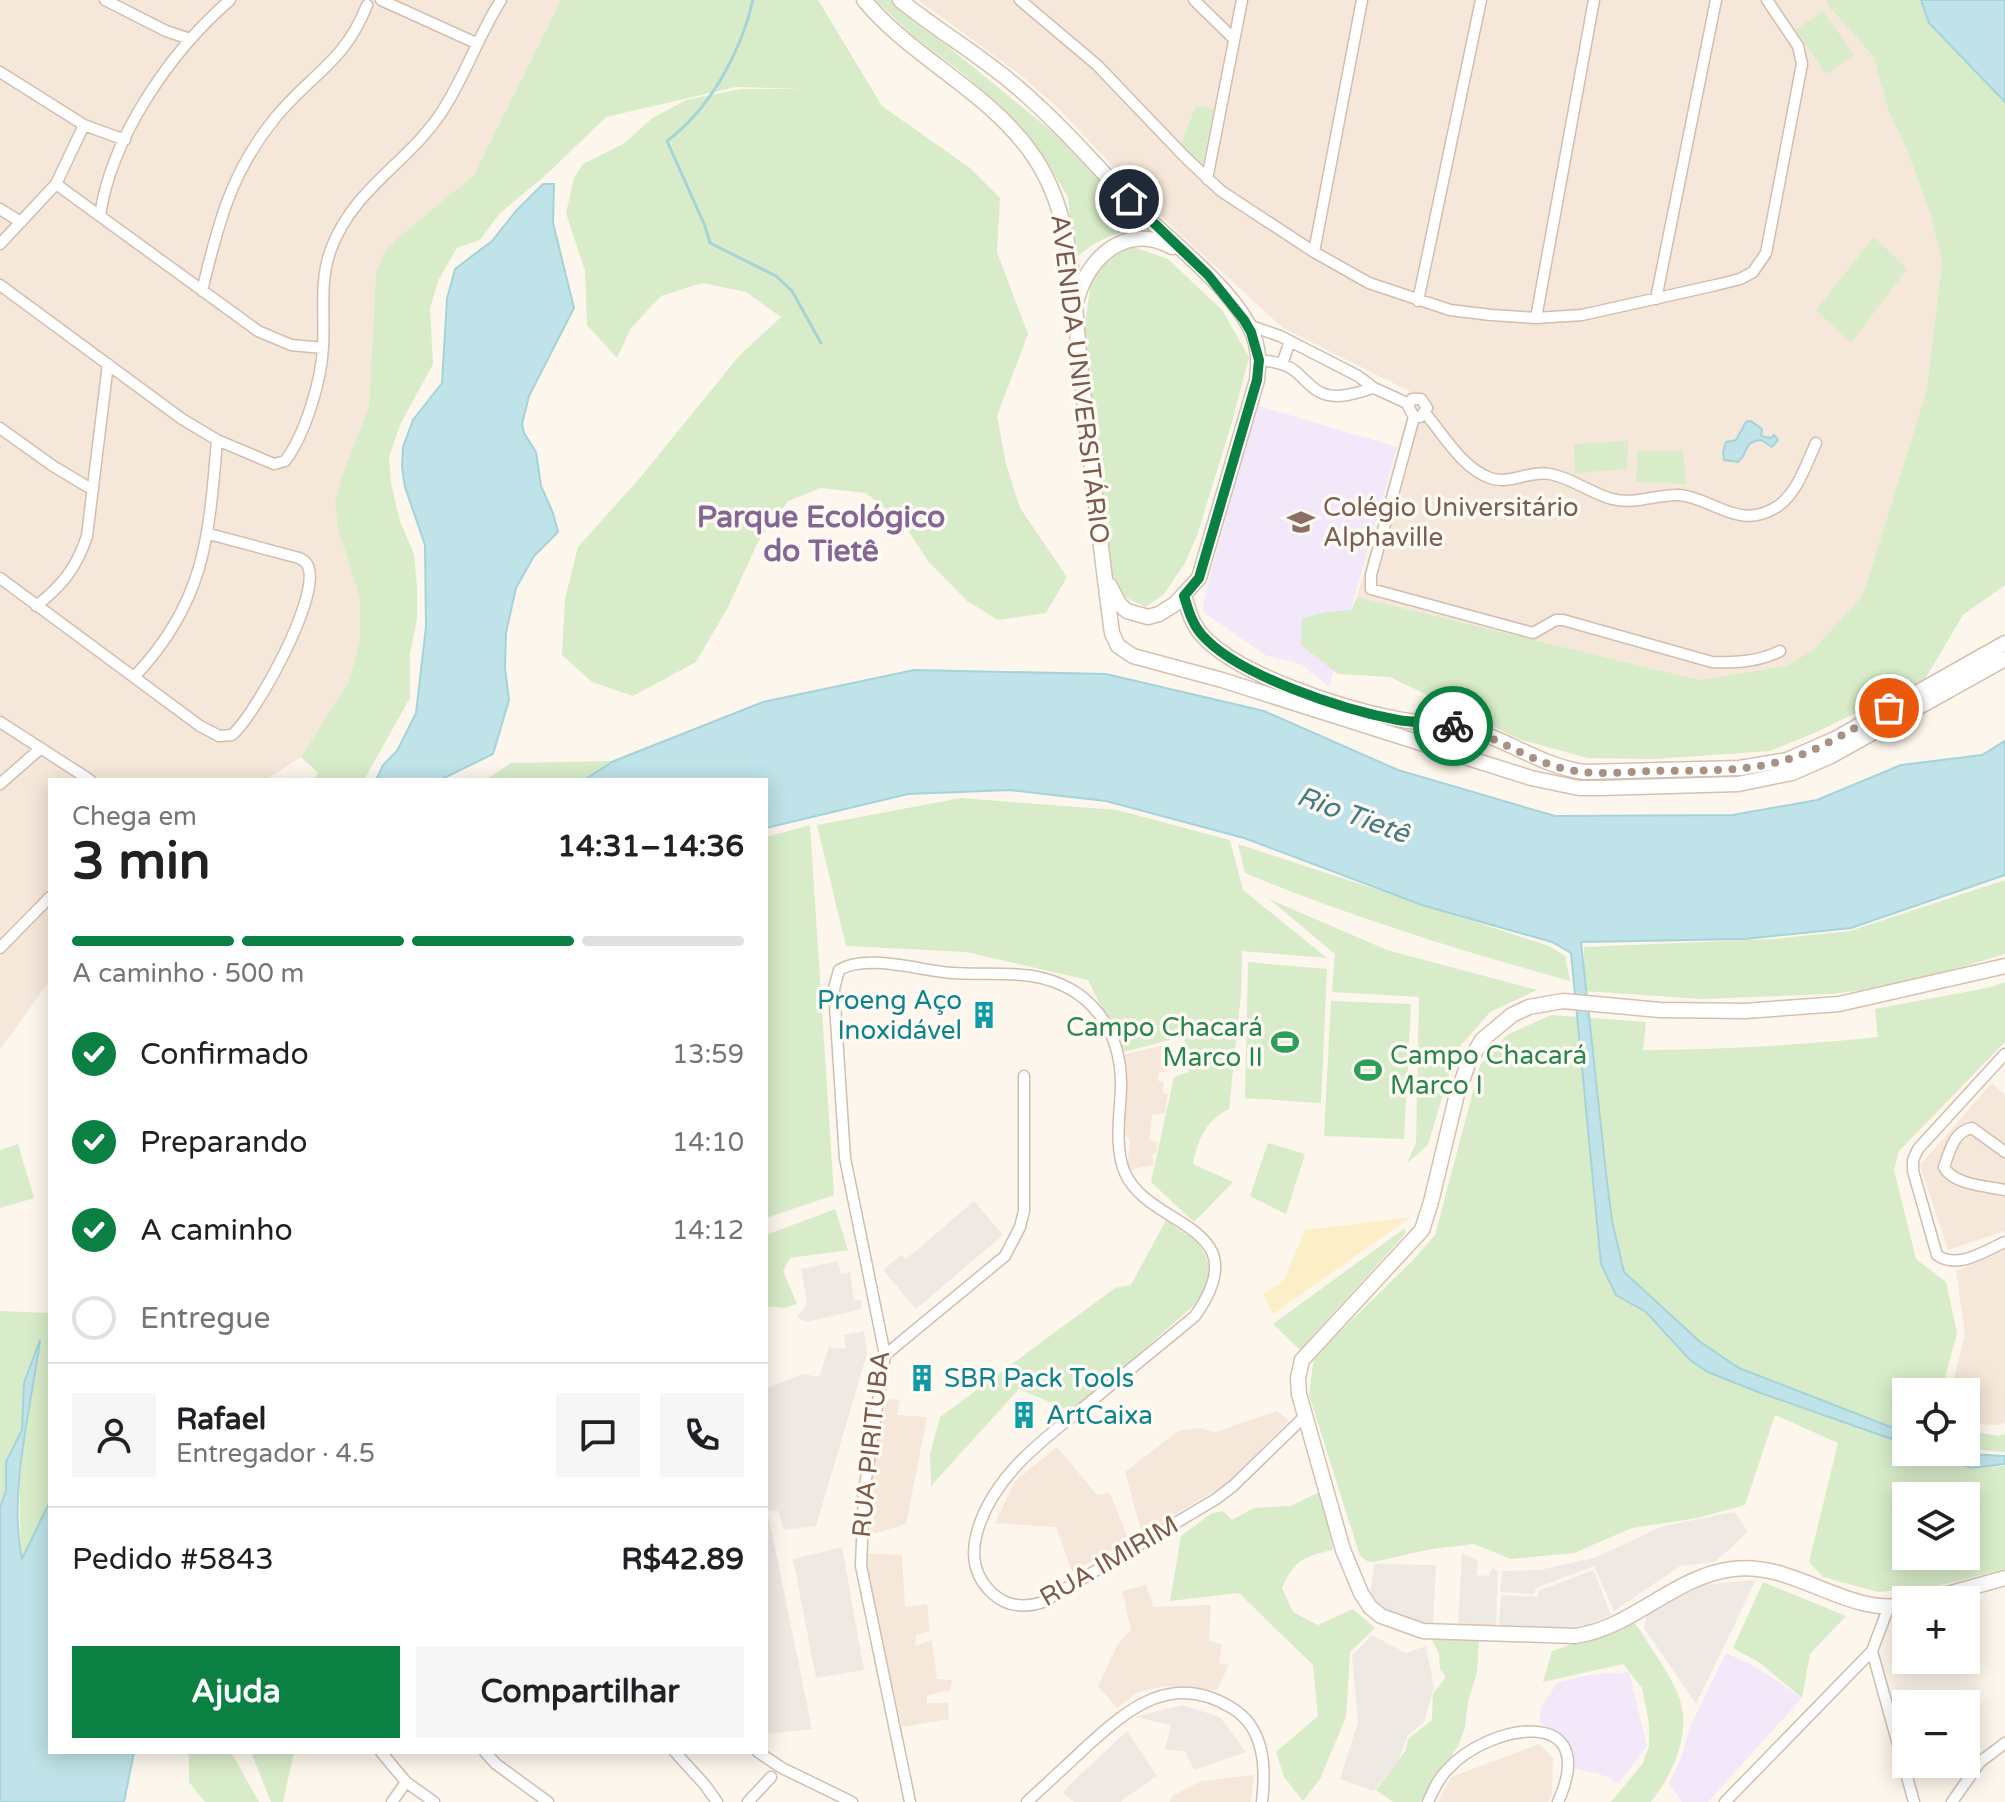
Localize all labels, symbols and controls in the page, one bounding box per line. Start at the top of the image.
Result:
pin [1095,165,1163,233]
icon: home [1107,177,1151,221]
street label: AVENIDA UNIVERSITÁRIO [1044,213,1116,545]
place label: Colégio Universitário Alphaville [1323,492,1579,553]
district label: Parque Ecológico do Tietê [697,499,945,570]
school or university icon: Colégio Universitário Alphaville [1286,507,1316,537]
pin [1855,674,1923,742]
courier [1413,686,1493,766]
icon: bag [1867,686,1911,730]
icon: bike [1431,704,1475,748]
water label: Rio Tietê [1292,779,1416,852]
text: Chega em [72,801,197,832]
text: 14:31–14:36 [557,828,744,865]
text: 3 min [72,830,211,893]
text: A caminho · 500 m [72,958,304,989]
place label: Proeng Aço Inoxidável [817,985,962,1046]
building icon: Proeng Aço Inoxidável [969,1000,999,1030]
place label: Campo Chacará Marco II [1066,1012,1263,1073]
sports icon: Campo Chacará Marco II [1270,1027,1300,1057]
icon: check [72,1032,116,1076]
text: Confirmado [140,1036,309,1073]
text: 13:59 [672,1039,744,1070]
place label: Campo Chacará Marco I [1390,1040,1587,1101]
sports icon: Campo Chacará Marco I [1353,1055,1383,1085]
icon: check [72,1120,116,1164]
text: Preparando [140,1124,308,1161]
text: 14:10 [672,1127,744,1158]
icon: check [72,1208,116,1252]
text: A caminho [140,1212,293,1249]
text: 14:12 [672,1215,744,1246]
text: Entregue [140,1300,271,1337]
street label: RUA PIRITUBA [846,1349,896,1539]
building icon: SBR Pack Tools [907,1363,937,1393]
place label: SBR Pack Tools [944,1363,1134,1394]
map controls [1892,1378,1980,1778]
button: locate [1892,1378,1980,1466]
button: person [72,1393,156,1477]
button: chat [556,1393,640,1477]
button: phone [660,1393,744,1477]
building icon: ArtCaixa [1009,1400,1039,1430]
place label: ArtCaixa [1046,1400,1153,1431]
text: Rafael [176,1401,266,1438]
text: Entregador · 4.5 [176,1438,375,1469]
button: layers [1892,1482,1980,1570]
street label: RUA IMIRIM [1034,1509,1184,1613]
text: Pedido #5843 [72,1541,274,1578]
text: R$42.89 [621,1541,744,1578]
button: + [1892,1586,1980,1674]
button: Ajuda [72,1646,400,1738]
button: Compartilhar [416,1646,744,1738]
button: − [1892,1690,1980,1778]

